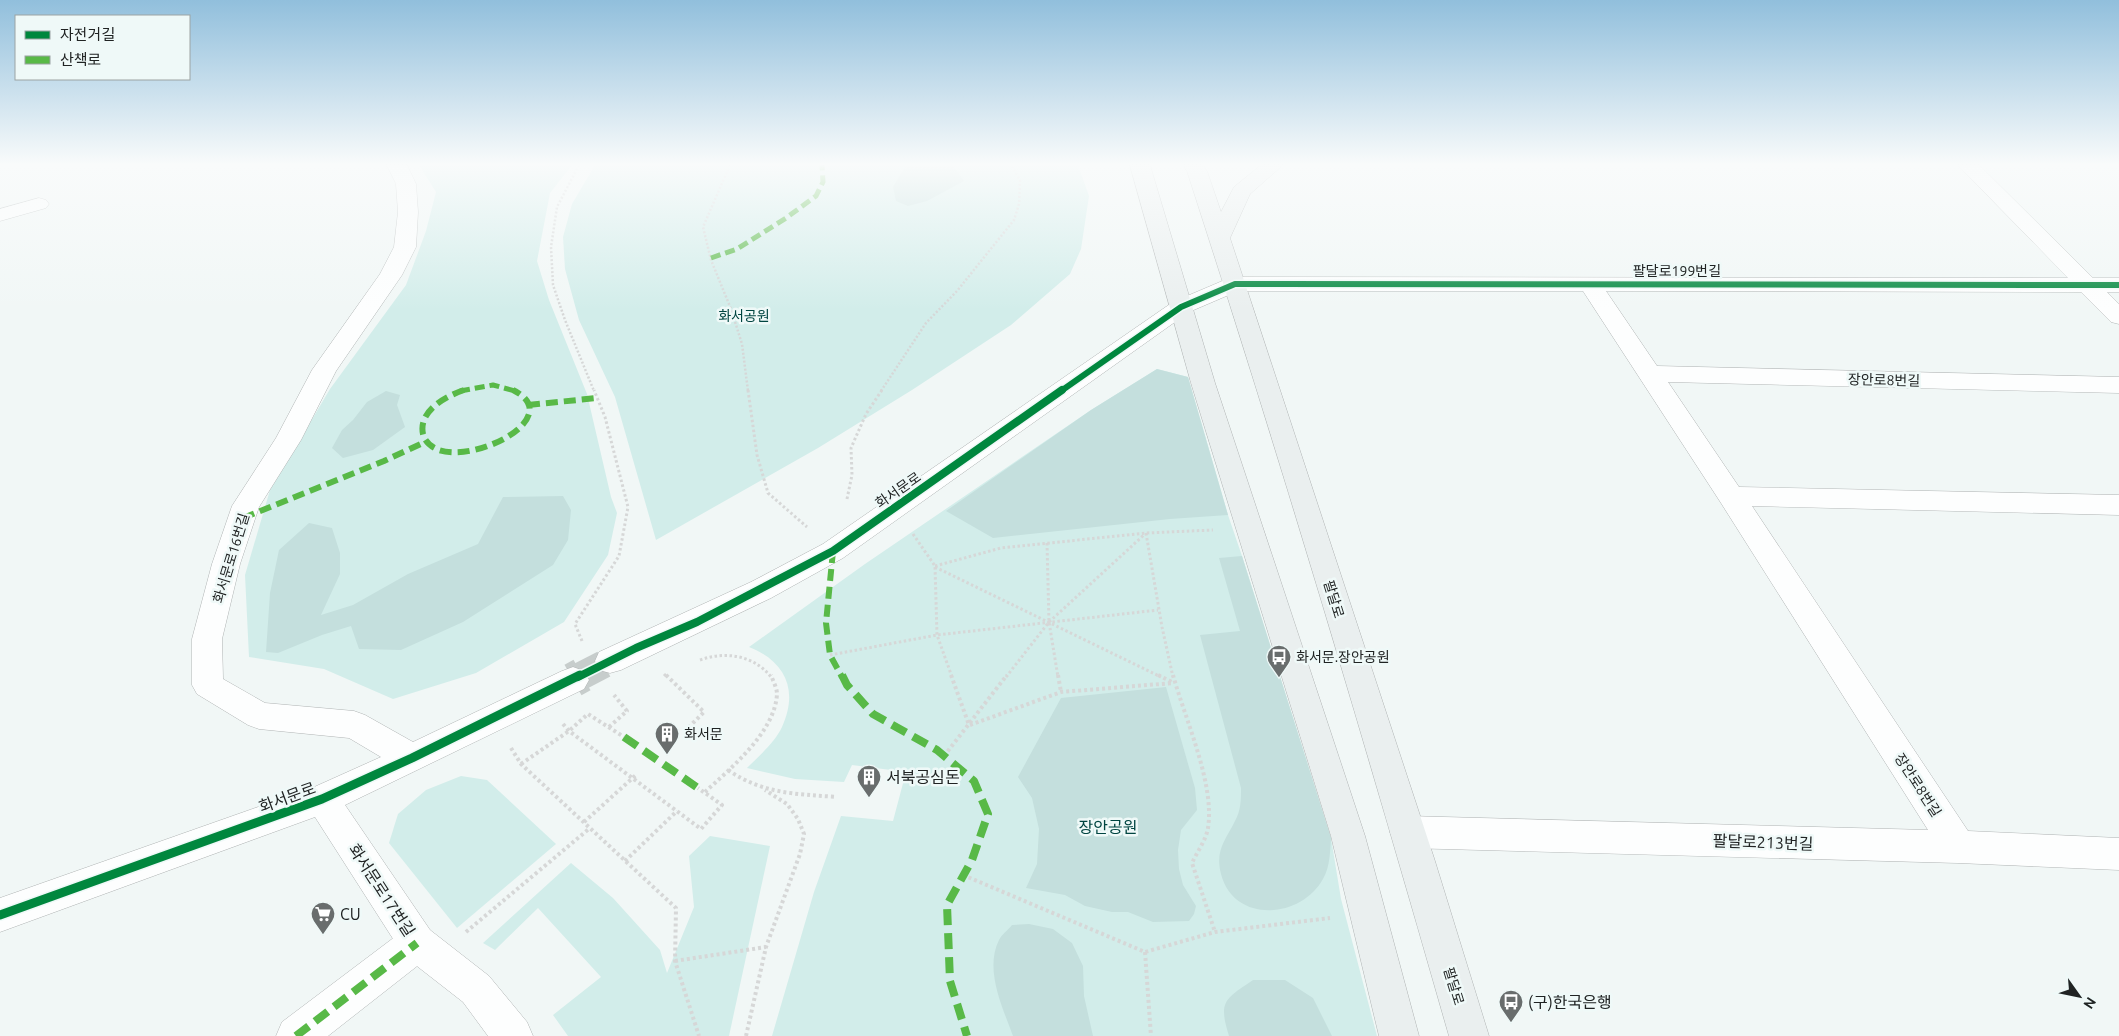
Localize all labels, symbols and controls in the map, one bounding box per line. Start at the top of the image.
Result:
legend [15,15,190,80]
text: 자전거길 [60,26,115,43]
text: 산책로 [60,51,101,68]
street label: 팔달로199번길 [1633,263,1721,279]
park label: 화서공원 [718,308,770,324]
street label: 장안로8번길 [1848,371,1920,389]
street label: 화서문로 [872,469,924,511]
street label: 화서문로16번길 [210,511,252,605]
street label: 팔달로 [1321,578,1347,620]
bus stop icon: 화서문.장안공원 [1266,644,1292,678]
place label: 화서문.장안공원 [1296,649,1390,665]
building icon: 화서문 [654,721,680,755]
place label: 화서문 [684,726,723,742]
street label: 장안로8번길 [1892,750,1944,820]
building icon: 서북공심돈 [856,764,882,798]
place label: 서북공심돈 [886,768,960,786]
street label: 화서문로 [256,778,318,816]
park label: 장안공원 [1079,818,1137,836]
street label: 팔달로213번길 [1712,831,1814,853]
street label: 화서문로17번길 [345,840,419,940]
supermarket icon: CU [310,901,336,935]
place label: CU [340,905,361,923]
street label: 팔달로 [1441,965,1467,1007]
north arrow [2054,971,2104,1021]
bus stop icon: (구)한국은행 [1498,989,1524,1023]
place label: (구)한국은행 [1528,993,1612,1012]
text: N [2080,994,2099,1012]

